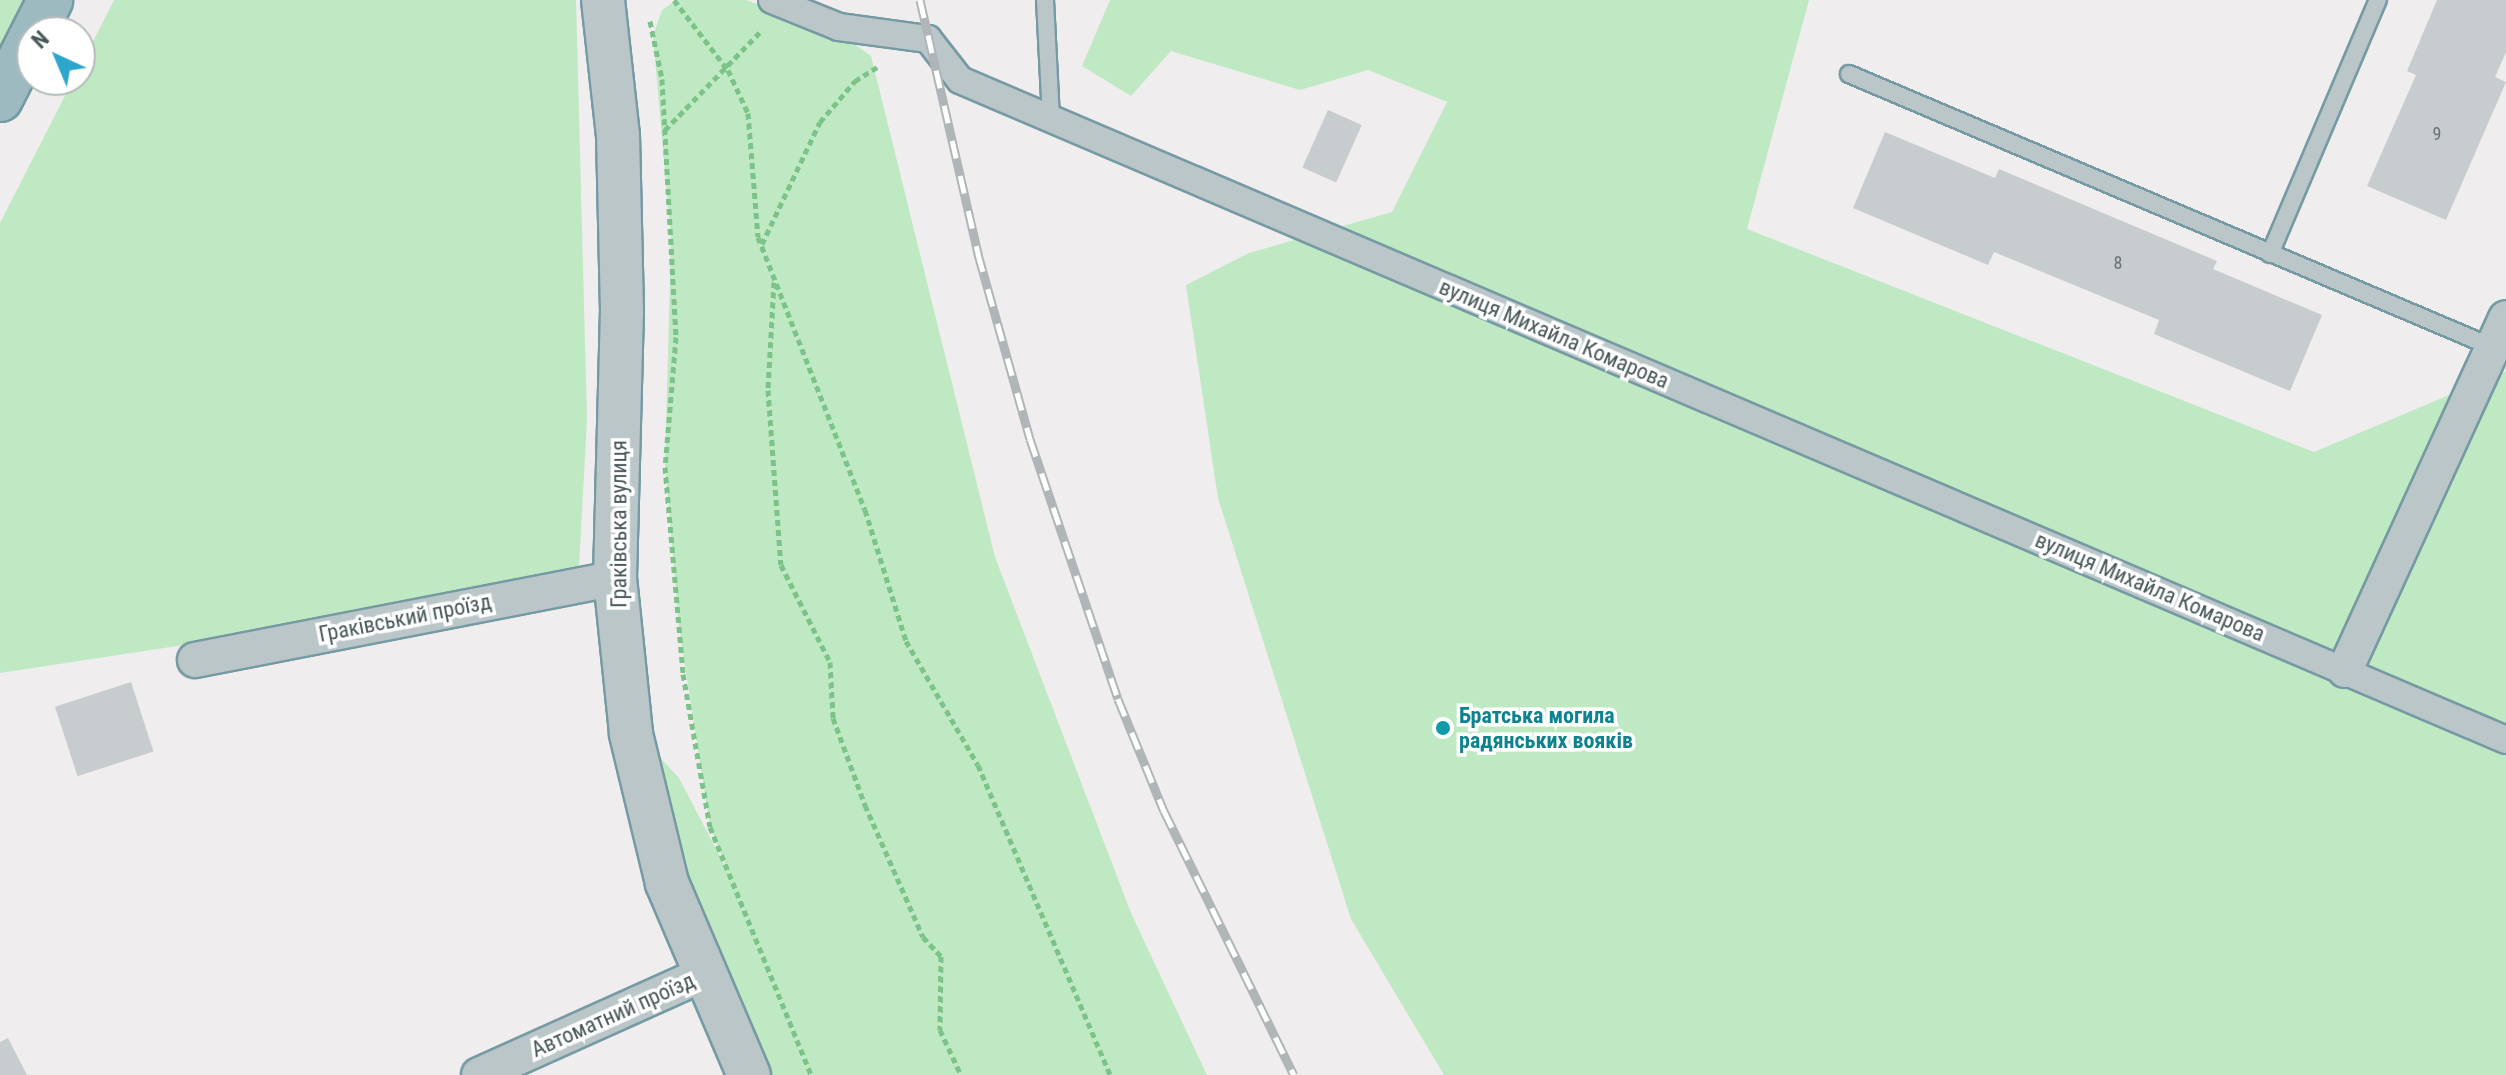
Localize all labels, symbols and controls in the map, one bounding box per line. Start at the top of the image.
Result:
north arrow [16,16,96,96]
text: N [27,26,54,53]
house number: 9 [2433,123,2441,145]
house number: 8 [2114,252,2122,274]
street label: вулиця Михайла Комарова [1435,274,1673,394]
street label: Граківська вулиця [606,440,632,608]
street label: вулиця Михайла Комарова [2031,527,2269,647]
street label: Граківський проїзд [316,588,494,648]
place label: Братська могила радянських вояків [1459,702,1633,754]
marker: Братська могила радянських вояків [1434,719,1452,737]
street label: Автоматний проїзд [527,967,699,1063]

